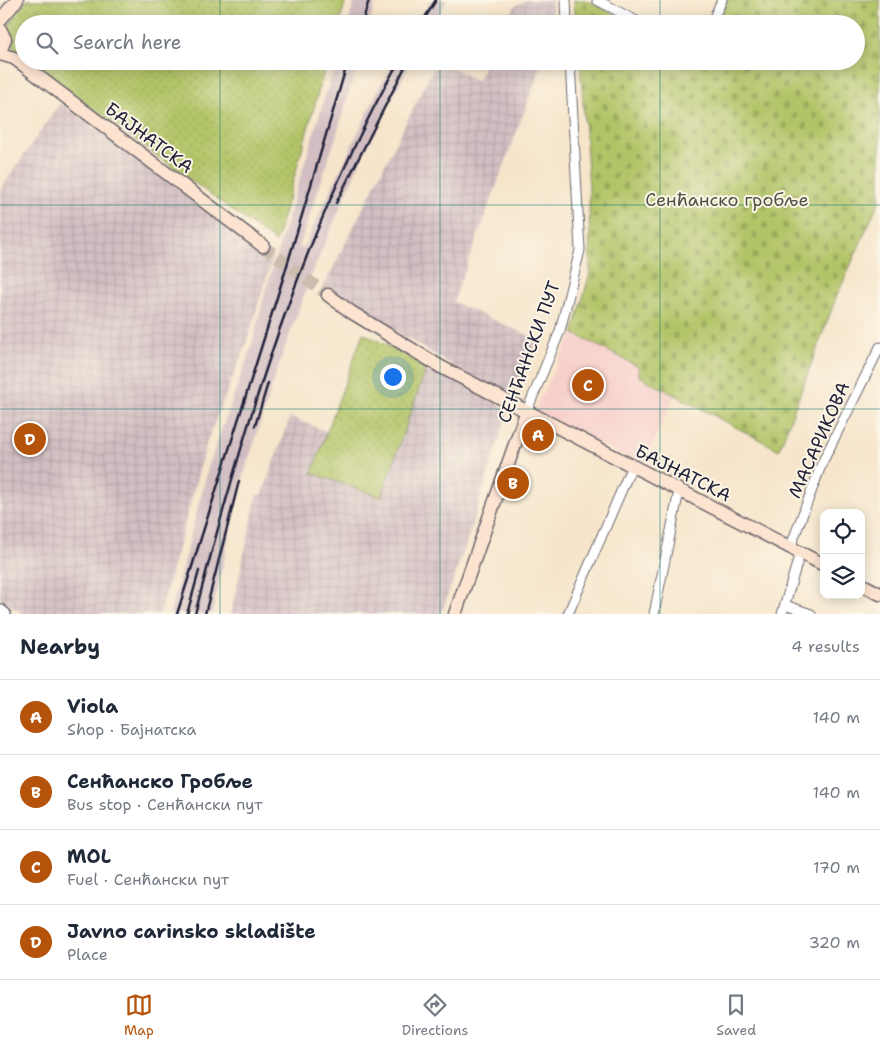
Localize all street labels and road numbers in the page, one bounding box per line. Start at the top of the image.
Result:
street label: БАЈНАТСКА [100,97,198,179]
street label: СЕНЋАНСКИ ПУТ [492,278,566,426]
street label: МАСАРИКОВА [783,378,855,502]
street label: БАЈНАТСКА [631,439,735,507]

